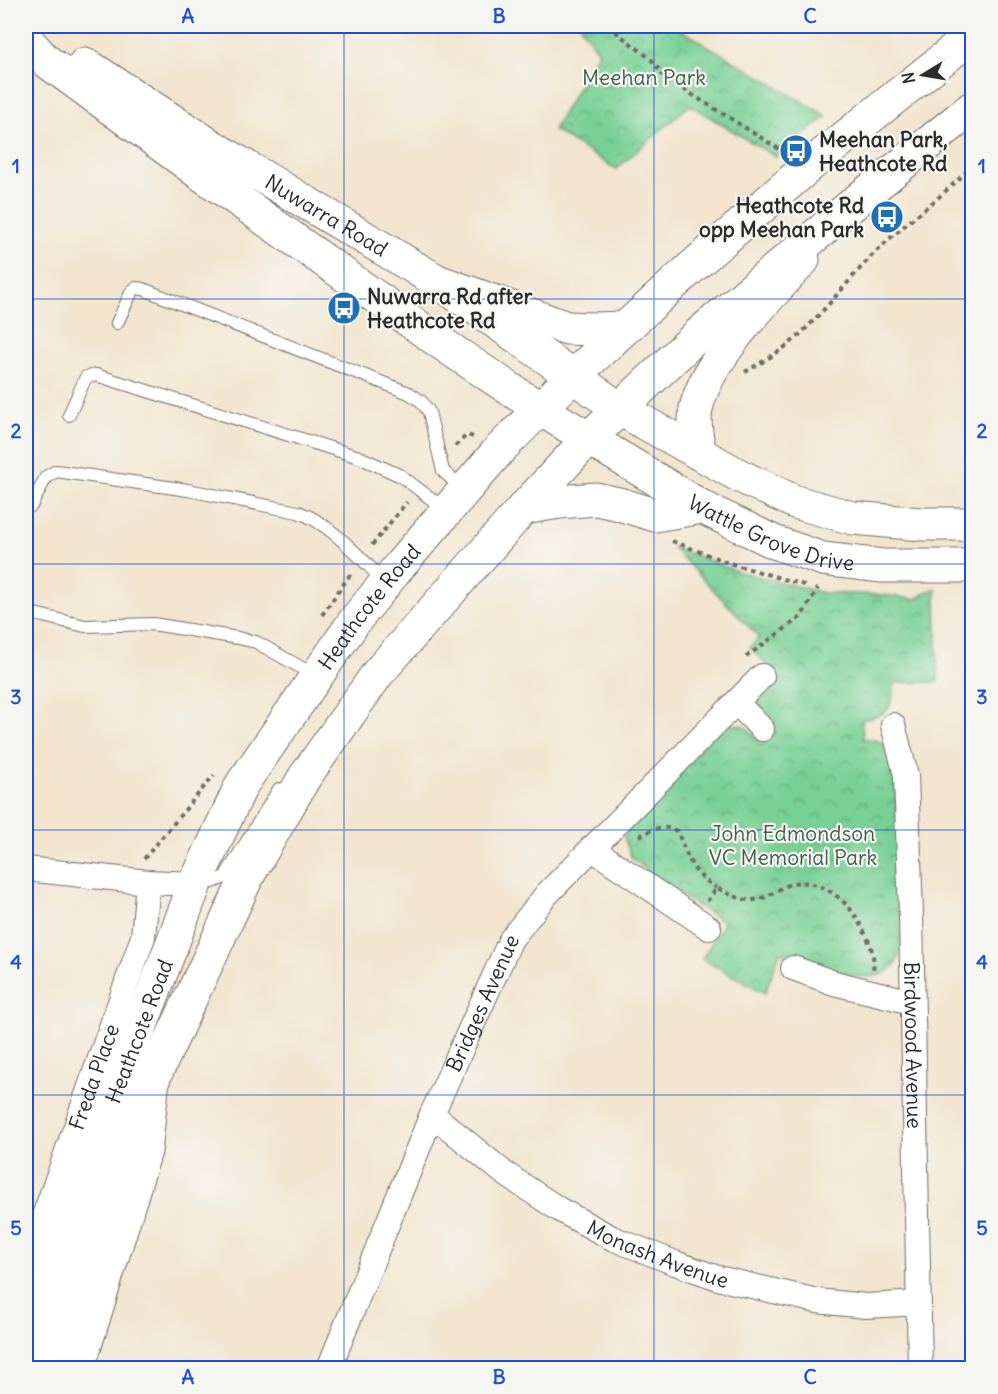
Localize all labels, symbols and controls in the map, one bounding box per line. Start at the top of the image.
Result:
text: A [182,3,195,28]
text: B [492,3,506,28]
text: C [803,3,817,28]
north arrow [893,45,953,105]
park label: Meehan Park [582,64,706,91]
text: N [897,71,919,85]
place label: Meehan Park, Heathcote Rd [819,126,948,177]
bus stop icon: Meehan Park, Heathcote Rd [778,133,814,169]
text: 1 [12,153,20,178]
text: 1 [978,153,986,178]
street label: Nuwarra Road [260,168,393,262]
place label: Heathcote Rd opp Meehan Park [699,192,865,243]
bus stop icon: Heathcote Rd opp Meehan Park [869,199,905,235]
place label: Nuwarra Rd after Heathcote Rd [367,283,533,334]
bus stop icon: Nuwarra Rd after Heathcote Rd [326,290,362,326]
text: 2 [11,418,22,443]
text: 2 [977,418,988,443]
street label: Wattle Grove Drive [683,488,856,576]
street label: Heathcote Road [312,538,426,675]
text: 3 [10,684,22,709]
text: 3 [976,684,988,709]
park label: John Edmondson VC Memorial Park [709,820,877,871]
street label: Bridges Avenue [440,930,525,1076]
text: 4 [10,949,22,974]
text: 4 [976,949,988,974]
street label: Heathcote Road [99,955,179,1107]
street label: Birdwood Avenue [898,961,929,1129]
street label: Freda Place [62,1020,125,1133]
street label: Monash Avenue [582,1214,731,1294]
text: 5 [10,1215,22,1240]
text: 5 [976,1215,988,1240]
text: A [182,1364,195,1389]
text: B [492,1364,506,1389]
text: C [803,1364,817,1389]

